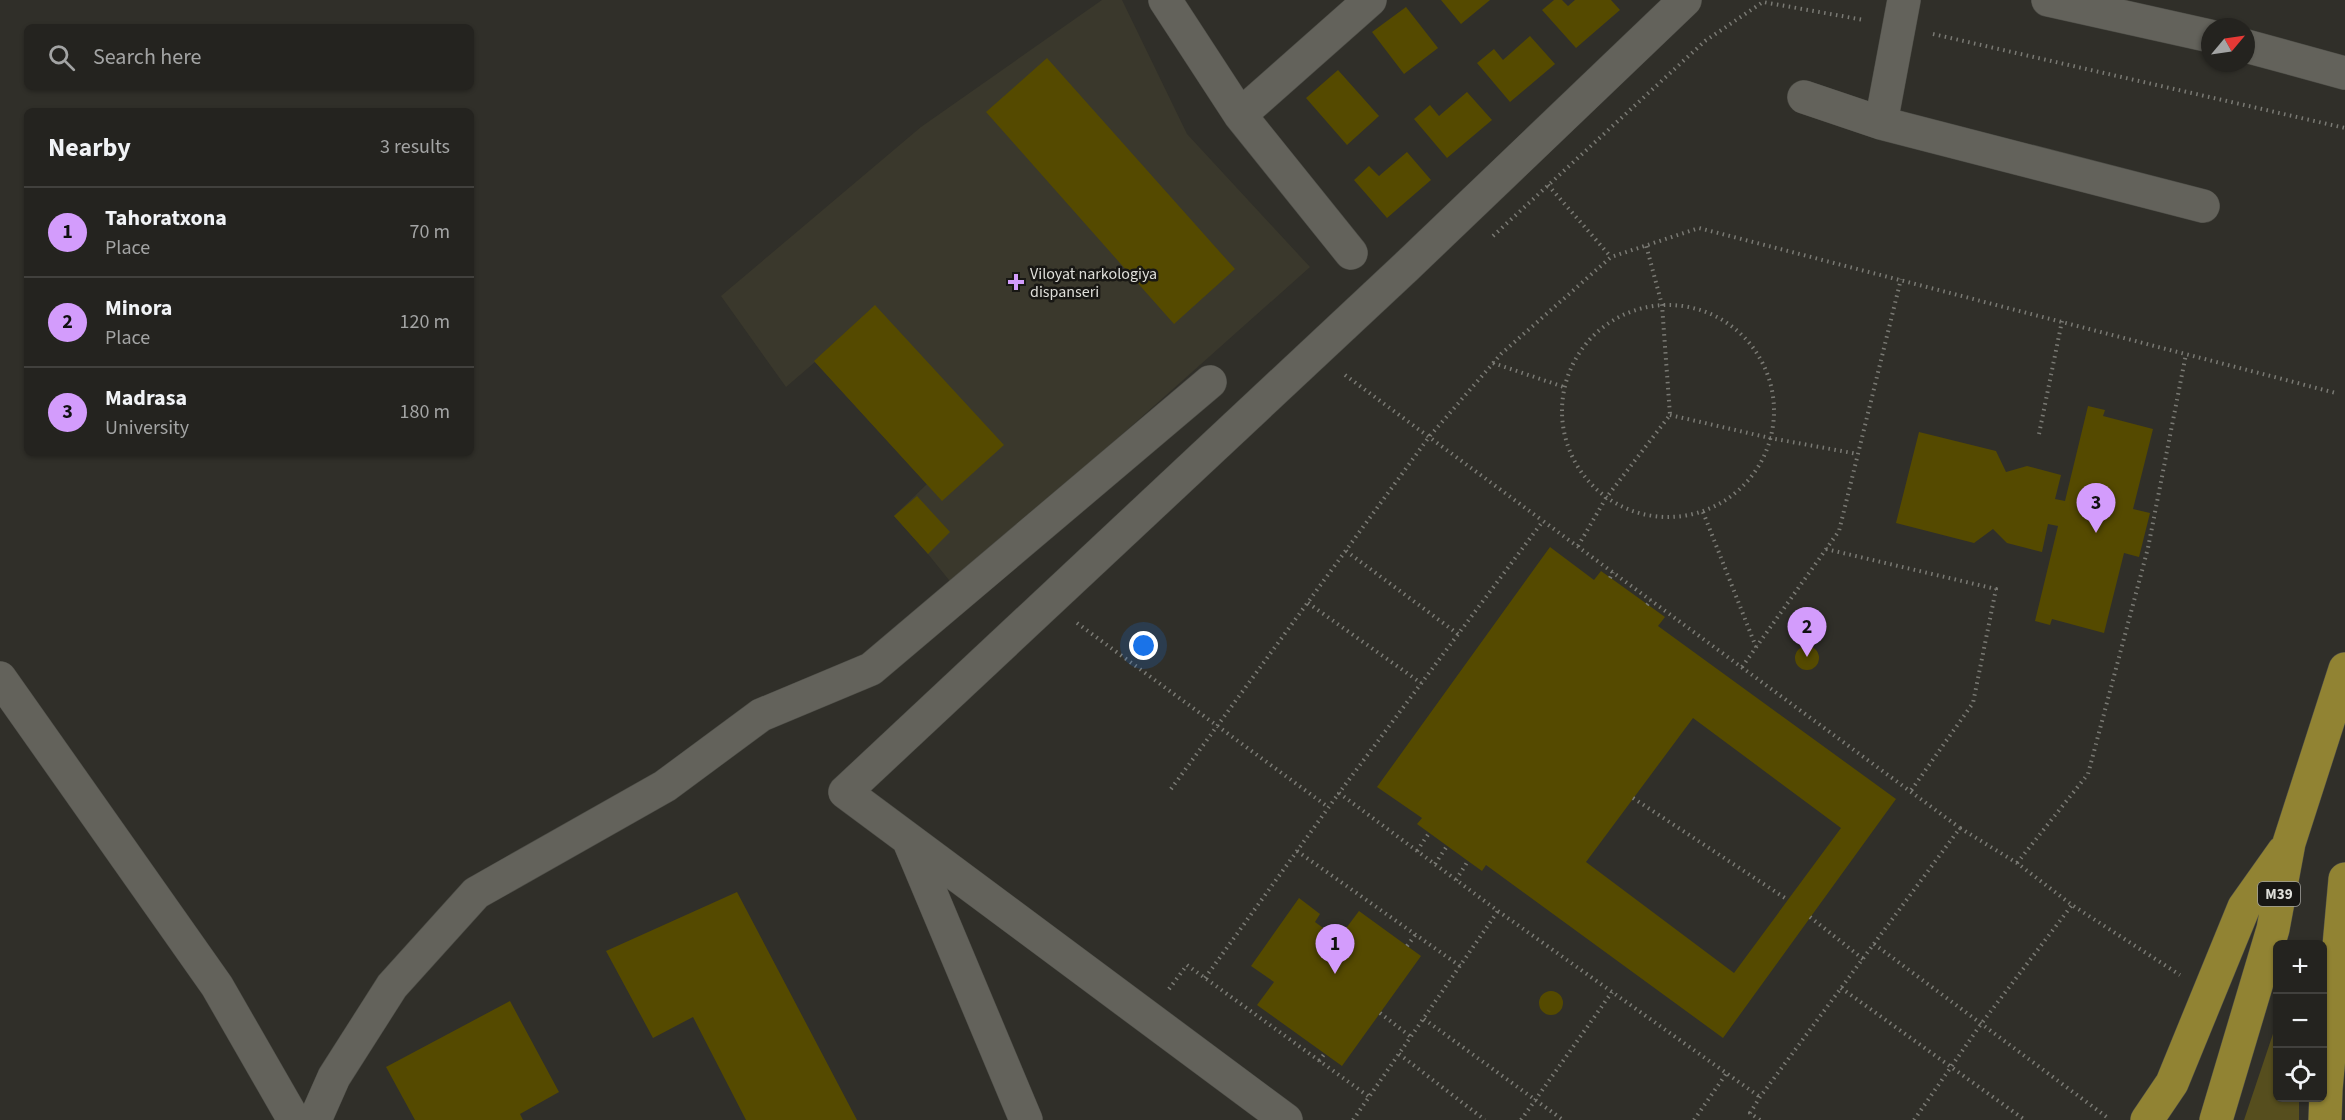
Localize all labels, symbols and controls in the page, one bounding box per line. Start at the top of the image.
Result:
north arrow [2201,18,2255,72]
search box [24,24,474,90]
icon: search [45,41,78,74]
text: Search here [93,41,201,73]
text: Nearby [48,129,131,166]
text: 3 results [380,133,450,161]
text: Tahoratxona [105,202,227,234]
text: 1 [62,218,73,246]
text: 70 m [410,218,450,246]
text: Place [105,234,150,262]
place label: Viloyat narkologiya dispanseri [1030,263,1157,303]
marker: Viloyat narkologiya dispanseri [1007,273,1025,291]
text: Minora [105,292,172,324]
text: 2 [62,308,73,336]
text: 120 m [400,308,450,336]
text: Place [105,324,150,352]
text: Madrasa [105,382,187,414]
text: 3 [62,398,73,426]
text: 180 m [400,398,450,426]
text: University [105,414,189,442]
pin: 3 [2076,484,2116,533]
pin: 2 [1788,608,1826,657]
your location [1129,631,1158,660]
road number: M39 [2258,882,2300,906]
pin: 1 [1316,924,1354,974]
map controls [2273,940,2327,1102]
button: + [2273,940,2327,994]
button: − [2273,994,2327,1048]
button: locate [2273,1048,2327,1102]

